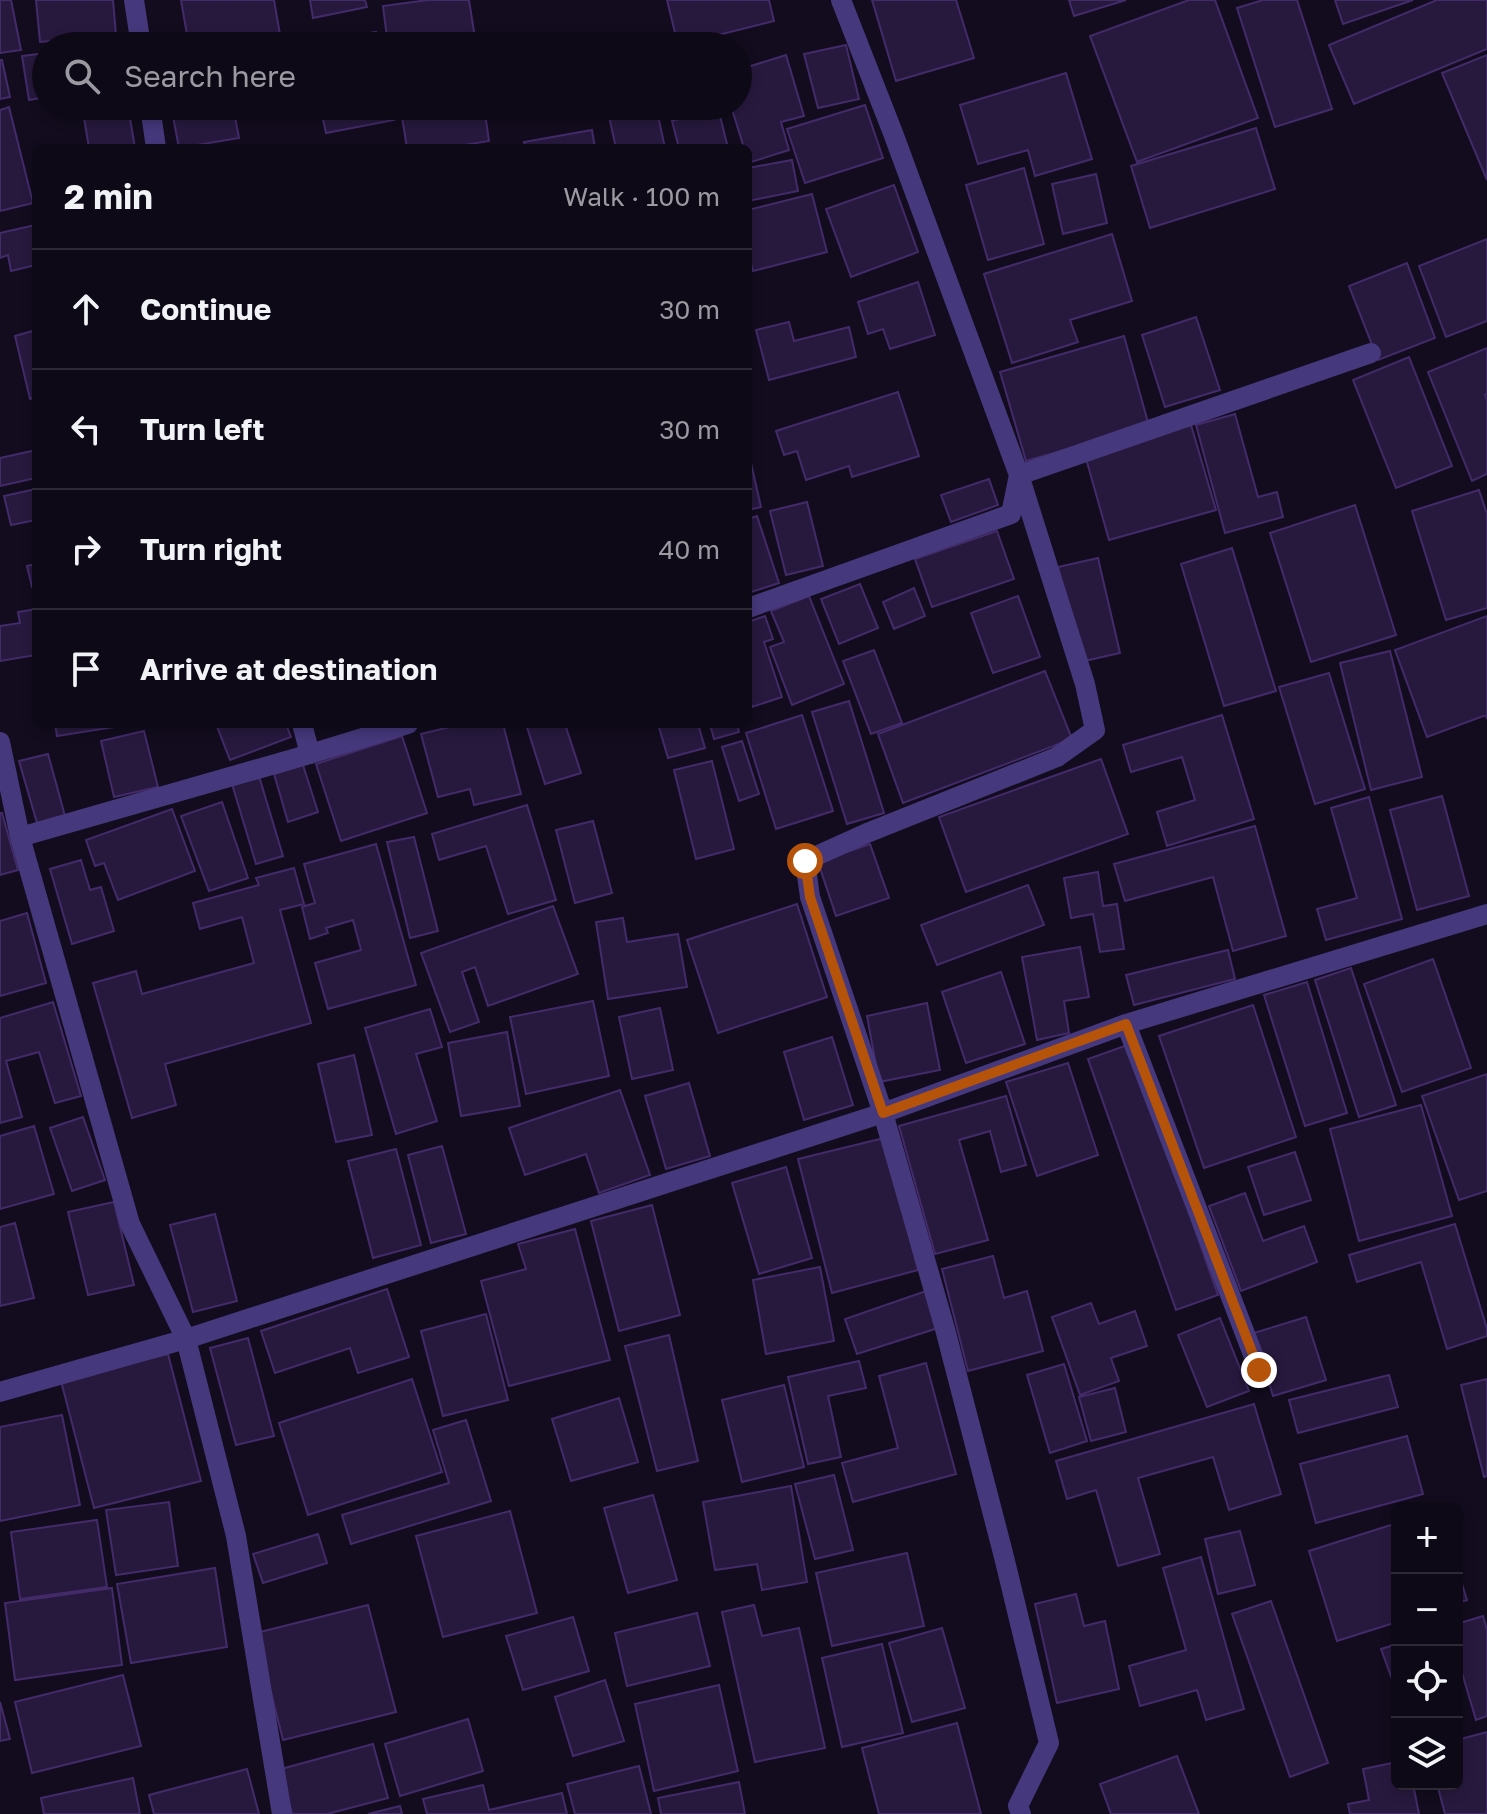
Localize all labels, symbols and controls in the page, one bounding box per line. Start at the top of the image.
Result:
search box [32,32,752,120]
icon: search [60,54,104,98]
text: Search here [124,58,296,94]
text: 2 min [64,176,153,216]
text: Walk · 100 m [563,181,720,212]
icon: ahead [64,287,108,331]
text: Continue [140,291,271,327]
text: 30 m [659,294,720,325]
icon: left [64,407,108,451]
text: Turn left [140,411,265,447]
text: 30 m [659,414,720,445]
icon: right [64,527,108,571]
text: Turn right [140,531,282,567]
text: 40 m [659,534,720,565]
icon: arrive [64,647,108,691]
text: Arrive at destination [140,651,437,687]
route start [787,843,823,879]
route end [1241,1352,1277,1388]
map controls [1391,1502,1463,1790]
button: + [1391,1502,1463,1574]
button: − [1391,1574,1463,1646]
button: locate [1391,1646,1463,1718]
button: layers [1391,1718,1463,1790]

